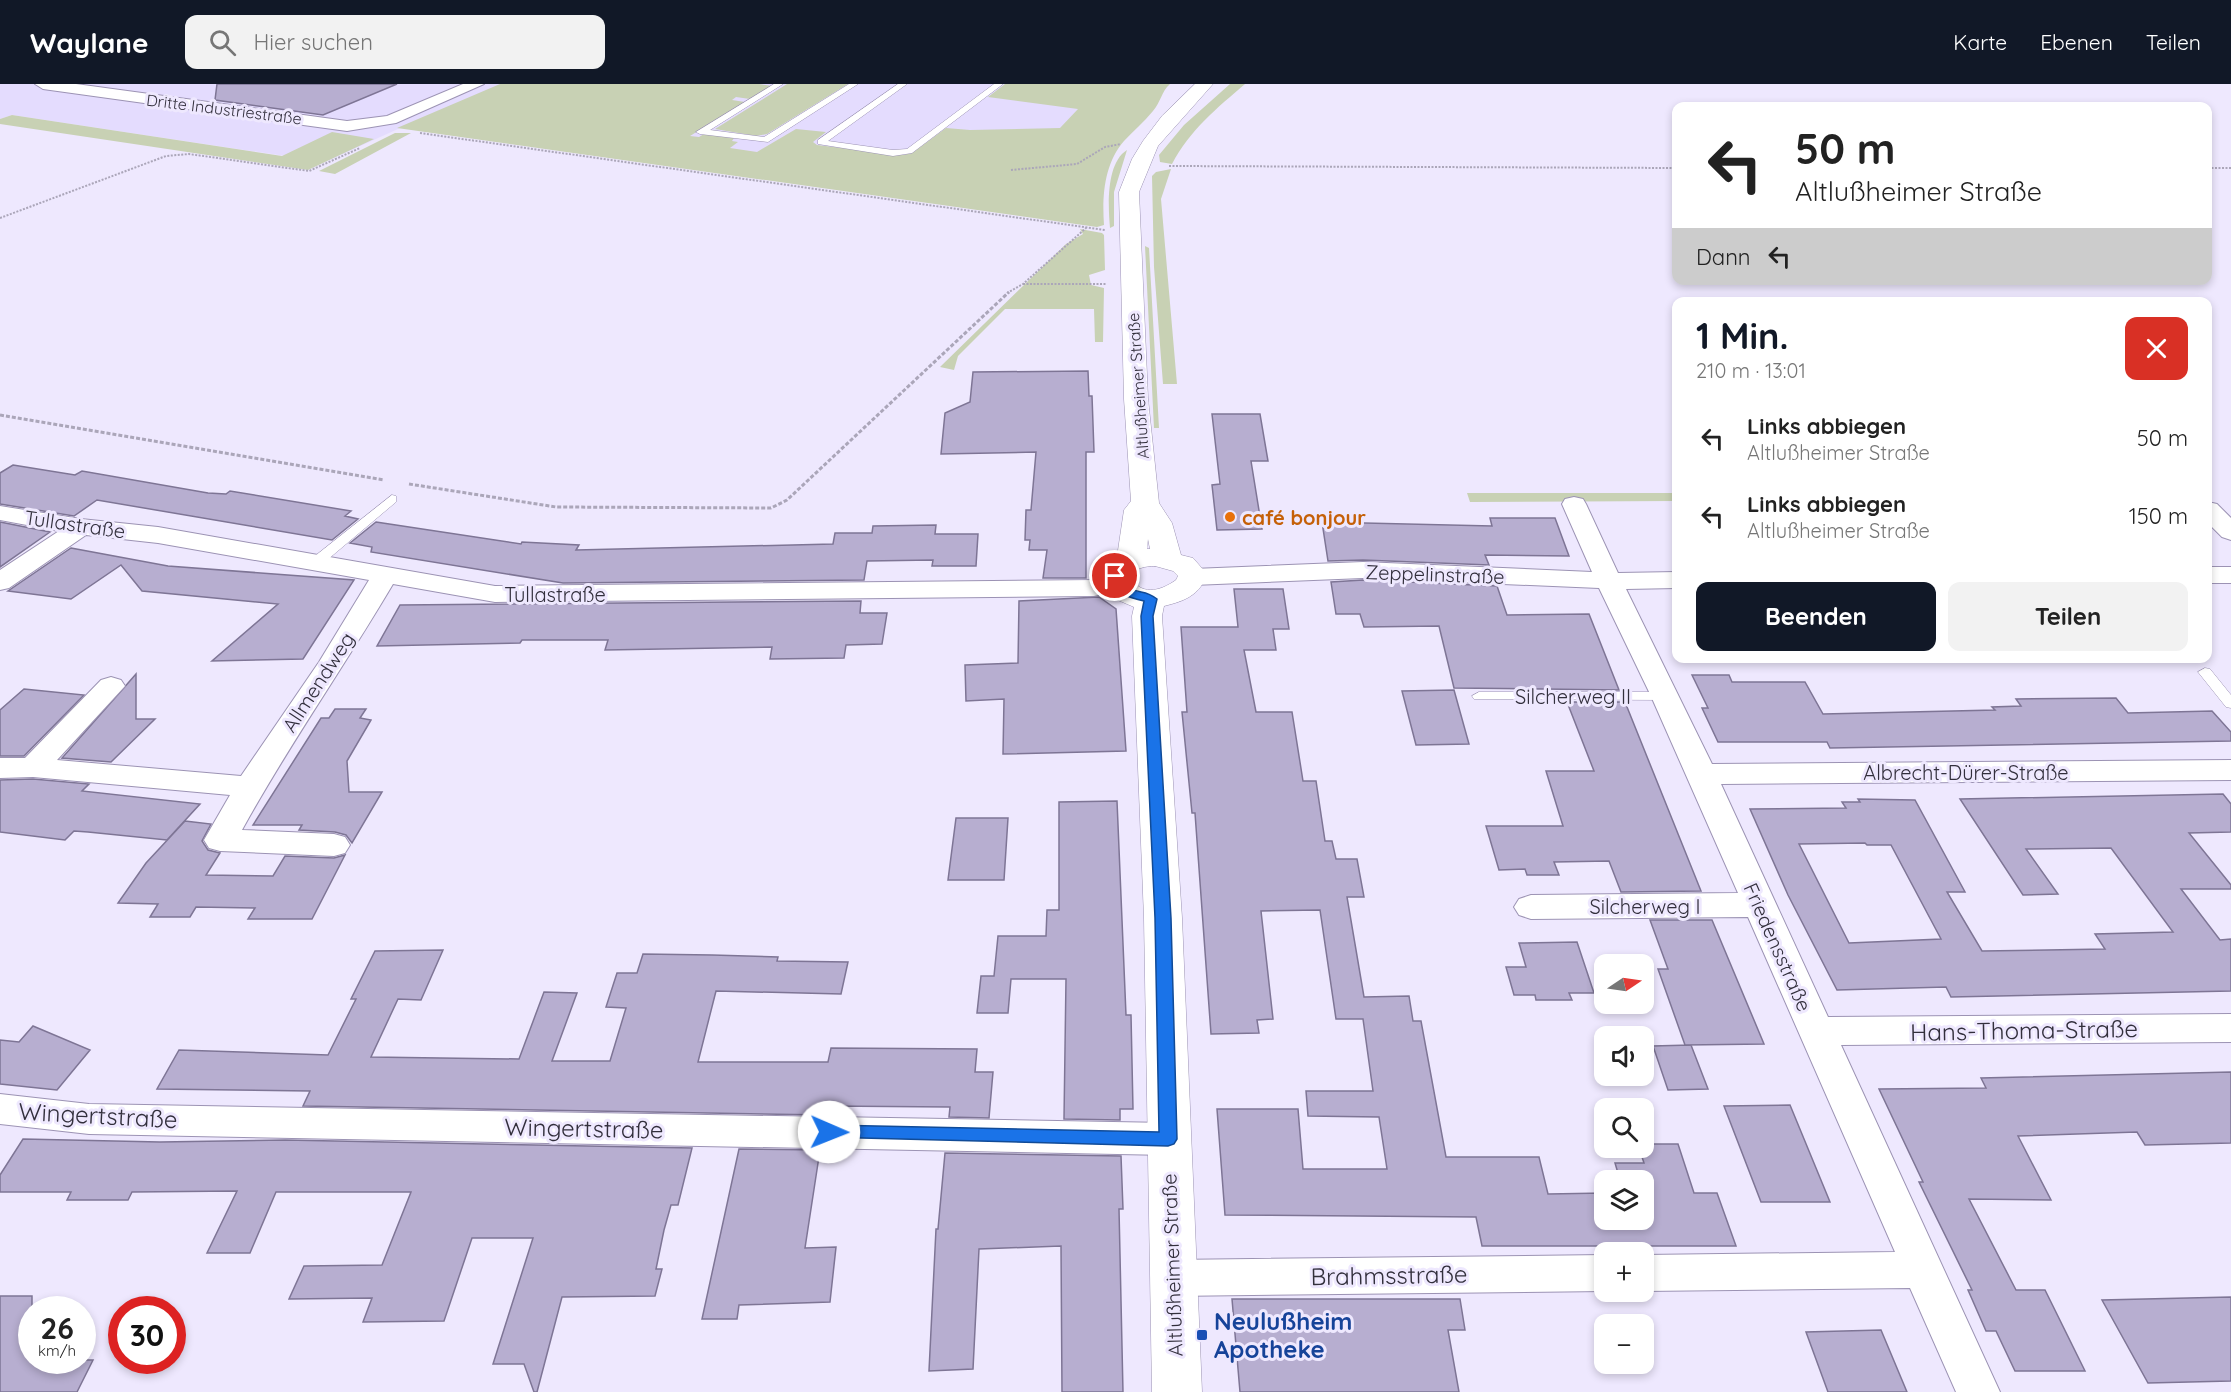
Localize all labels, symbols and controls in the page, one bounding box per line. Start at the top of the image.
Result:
search box [185,15,605,69]
text: Waylane [30,25,149,60]
icon: search [206,26,239,59]
text: Hier suchen [254,28,373,56]
text: Karte [1953,29,2007,55]
text: Ebenen [2040,29,2113,55]
text: Teilen [2146,29,2201,55]
street label: Dritte Industriestraße [145,90,303,128]
text: 50 m [1795,122,1895,175]
icon: left [1696,126,1774,204]
text: Altlußheimer Straße [1795,174,2042,208]
icon: left [1763,240,1796,273]
text: Dann [1696,243,1751,271]
street label: Altlußheimer Straße [1123,312,1153,460]
text: 1 Min. [1696,313,1788,358]
button: close [2125,317,2188,380]
text: 210 m · 13:01 [1696,358,1806,383]
text: Links abbiegen [1747,412,1906,440]
icon: left [1696,422,1729,455]
text: 50 m [2137,424,2188,452]
text: Altlußheimer Straße [1747,440,1930,465]
text: Links abbiegen [1747,490,1906,518]
icon: left [1696,500,1729,533]
text: 150 m [2129,502,2188,530]
street label: Tullastraße [23,505,127,543]
place label: café bonjour [1242,505,1366,530]
marker: café bonjour [1223,510,1237,524]
text: Altlußheimer Straße [1747,518,1930,543]
pin [1089,550,1140,601]
icon: arrive [1098,559,1131,592]
street label: Zeppelinstraße [1365,559,1505,589]
street label: Tullastraße [504,582,606,607]
button: Beenden [1696,582,1936,651]
button: Teilen [1948,582,2188,651]
street label: Allmendweg [276,627,360,737]
street label: Silcherweg II [1515,684,1631,709]
street label: Albrecht-Dürer-Straße [1863,760,2069,785]
street label: Friedensstraße [1739,879,1817,1015]
street label: Silcherweg I [1590,894,1700,919]
north arrow [1594,954,1654,1014]
map controls [1594,954,1654,1374]
street label: Hans-Thoma-Straße [1910,1013,2138,1047]
button: sound [1594,1026,1654,1086]
street label: Wingertstraße [18,1096,178,1134]
button: search [1594,1098,1654,1158]
position arrow [797,1100,861,1164]
street label: Wingertstraße [504,1112,664,1144]
button: layers [1594,1170,1654,1230]
street label: Altlußheimer Straße [1156,1173,1188,1357]
button: + [1594,1242,1654,1302]
street label: Brahmsstraße [1310,1259,1468,1291]
speed limit sign: 30 [108,1296,186,1374]
place label: Neulußheim Apotheke [1214,1306,1352,1364]
text: 26 [40,1309,74,1347]
button: − [1594,1314,1654,1374]
marker: Neulußheim Apotheke [1195,1328,1209,1342]
text: km/h [38,1341,76,1360]

